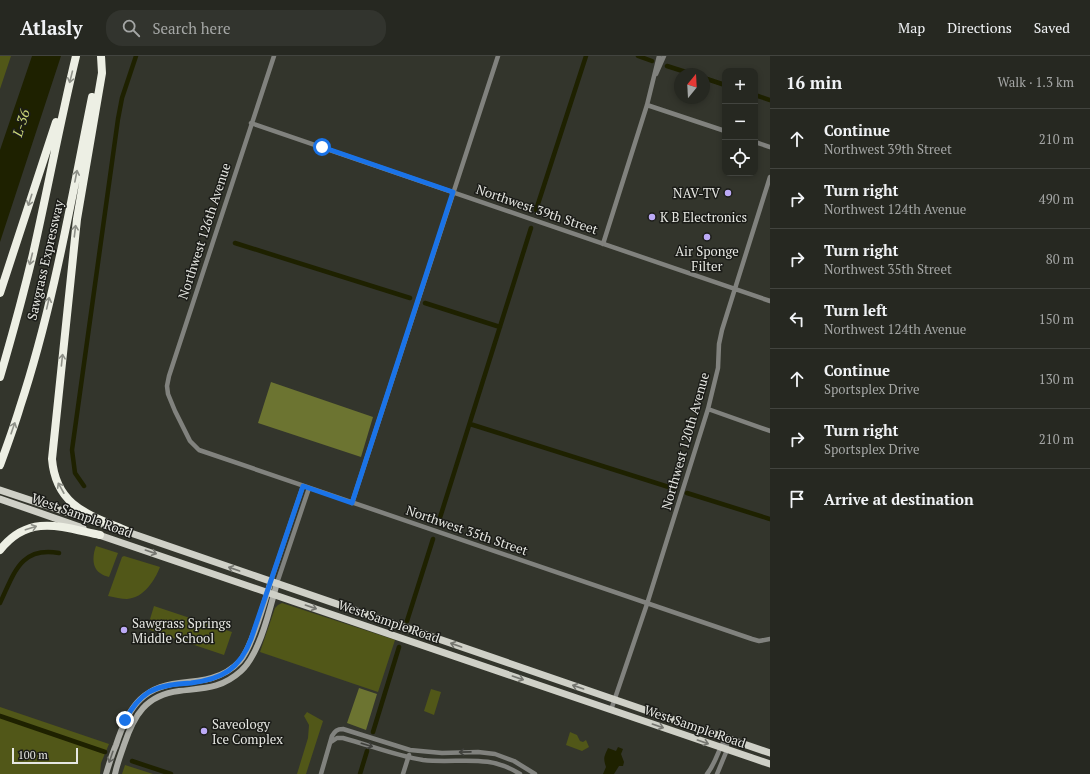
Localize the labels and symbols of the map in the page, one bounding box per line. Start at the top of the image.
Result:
north arrow [674,68,710,104]
one-way arrow [67,70,75,83]
water label: L-36 [7,106,34,140]
route start [313,138,331,156]
street label: Northwest 126th Avenue [173,161,235,301]
one-way arrow [72,170,80,183]
street label: Northwest 39th Street [474,180,600,238]
place label: NAV-TV [673,184,720,202]
marker: NAV-TV [723,188,733,198]
one-way arrow [26,194,33,207]
street label: Sawgrass Expressway [22,198,68,322]
place label: K B Electronics [660,208,747,226]
marker: K B Electronics [647,212,657,222]
one-way arrow [72,225,79,238]
marker: Air Sponge Filter [702,232,712,242]
place label: Air Sponge Filter [675,242,739,275]
one-way arrow [27,252,35,265]
one-way arrow [45,297,53,310]
one-way arrow [58,354,65,367]
street label: Northwest 120th Avenue [657,370,713,512]
one-way arrow [10,421,17,434]
one-way arrow [56,482,64,494]
street label: West Sample Road [29,488,135,542]
street label: Northwest 35th Street [404,501,530,559]
one-way arrow [25,524,38,531]
one-way arrow [144,549,157,556]
one-way arrow [229,564,241,572]
street label: West Sample Road [336,595,442,647]
one-way arrow [304,603,316,611]
place label: Sawgrass Springs Middle School [132,614,231,647]
marker: Sawgrass Springs Middle School [119,625,129,635]
one-way arrow [450,641,463,648]
one-way arrow [511,675,524,682]
one-way arrow [572,683,585,690]
street label: West Sample Road [642,700,748,752]
route end [116,711,134,729]
place label: Saveology Ice Complex [212,715,283,748]
one-way arrow [651,723,664,730]
marker: Saveology Ice Complex [199,726,209,736]
one-way arrow [696,738,708,746]
one-way arrow [361,742,374,749]
scale bar [12,746,78,765]
one-way arrow [459,749,472,756]
one-way arrow [107,751,115,763]

